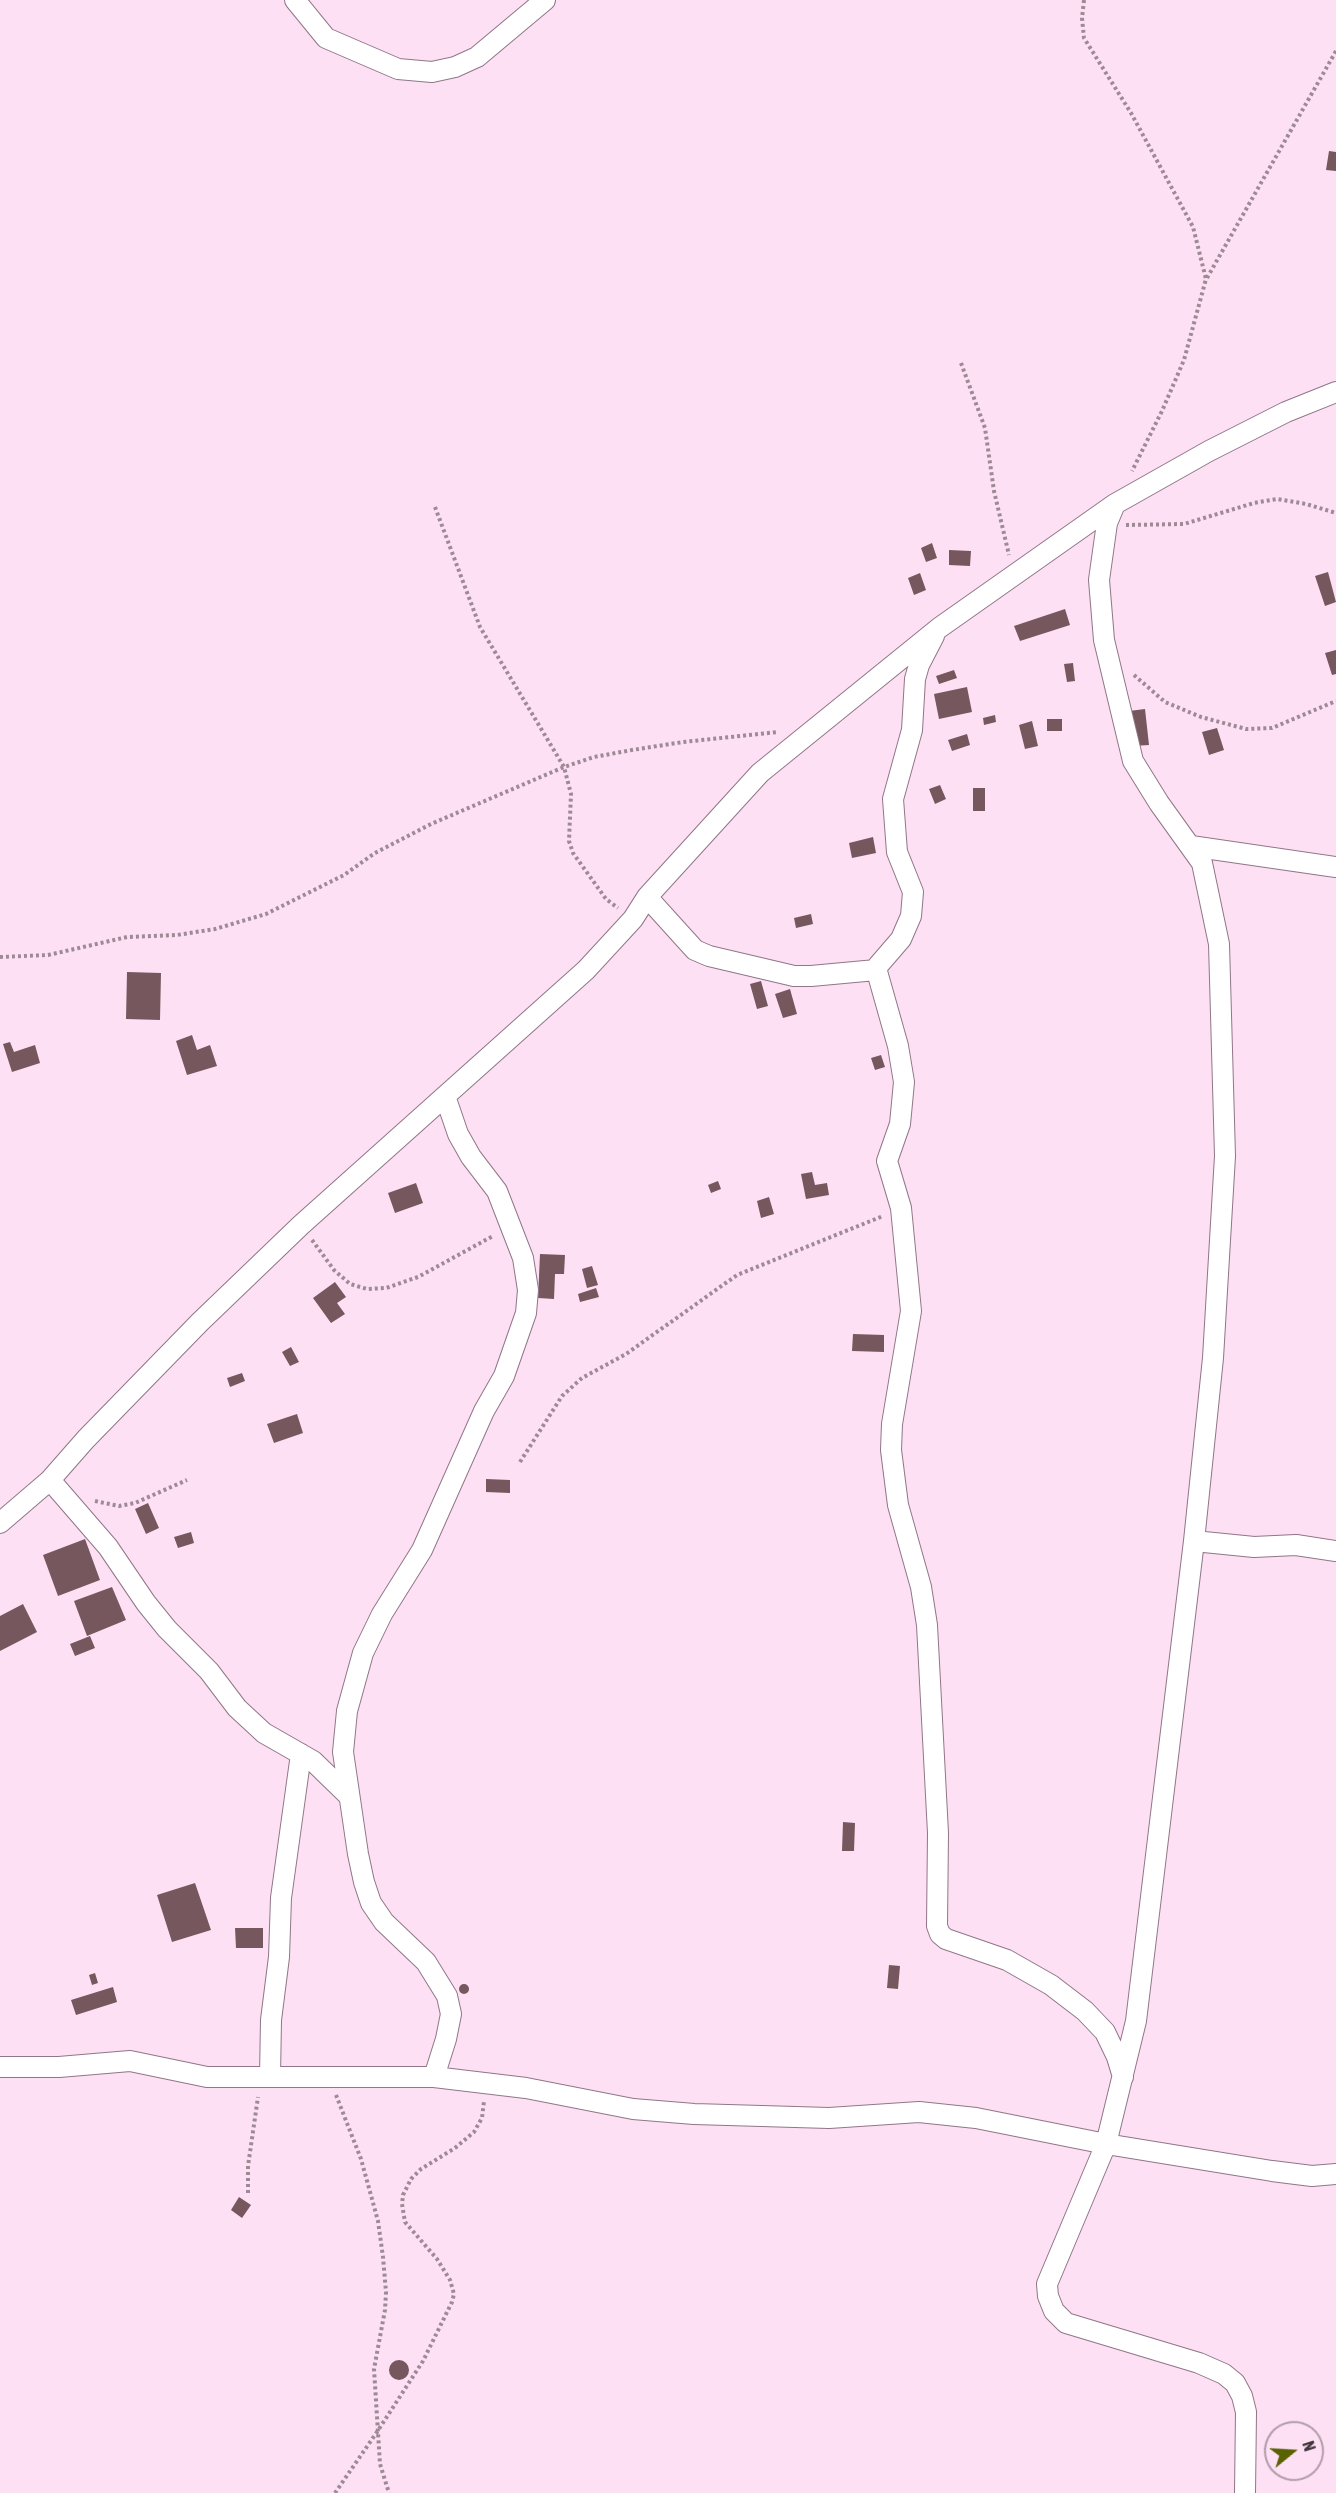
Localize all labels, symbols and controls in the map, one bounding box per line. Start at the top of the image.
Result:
north arrow [1264,2421,1324,2481]
text: N [1299,2439,1319,2453]

